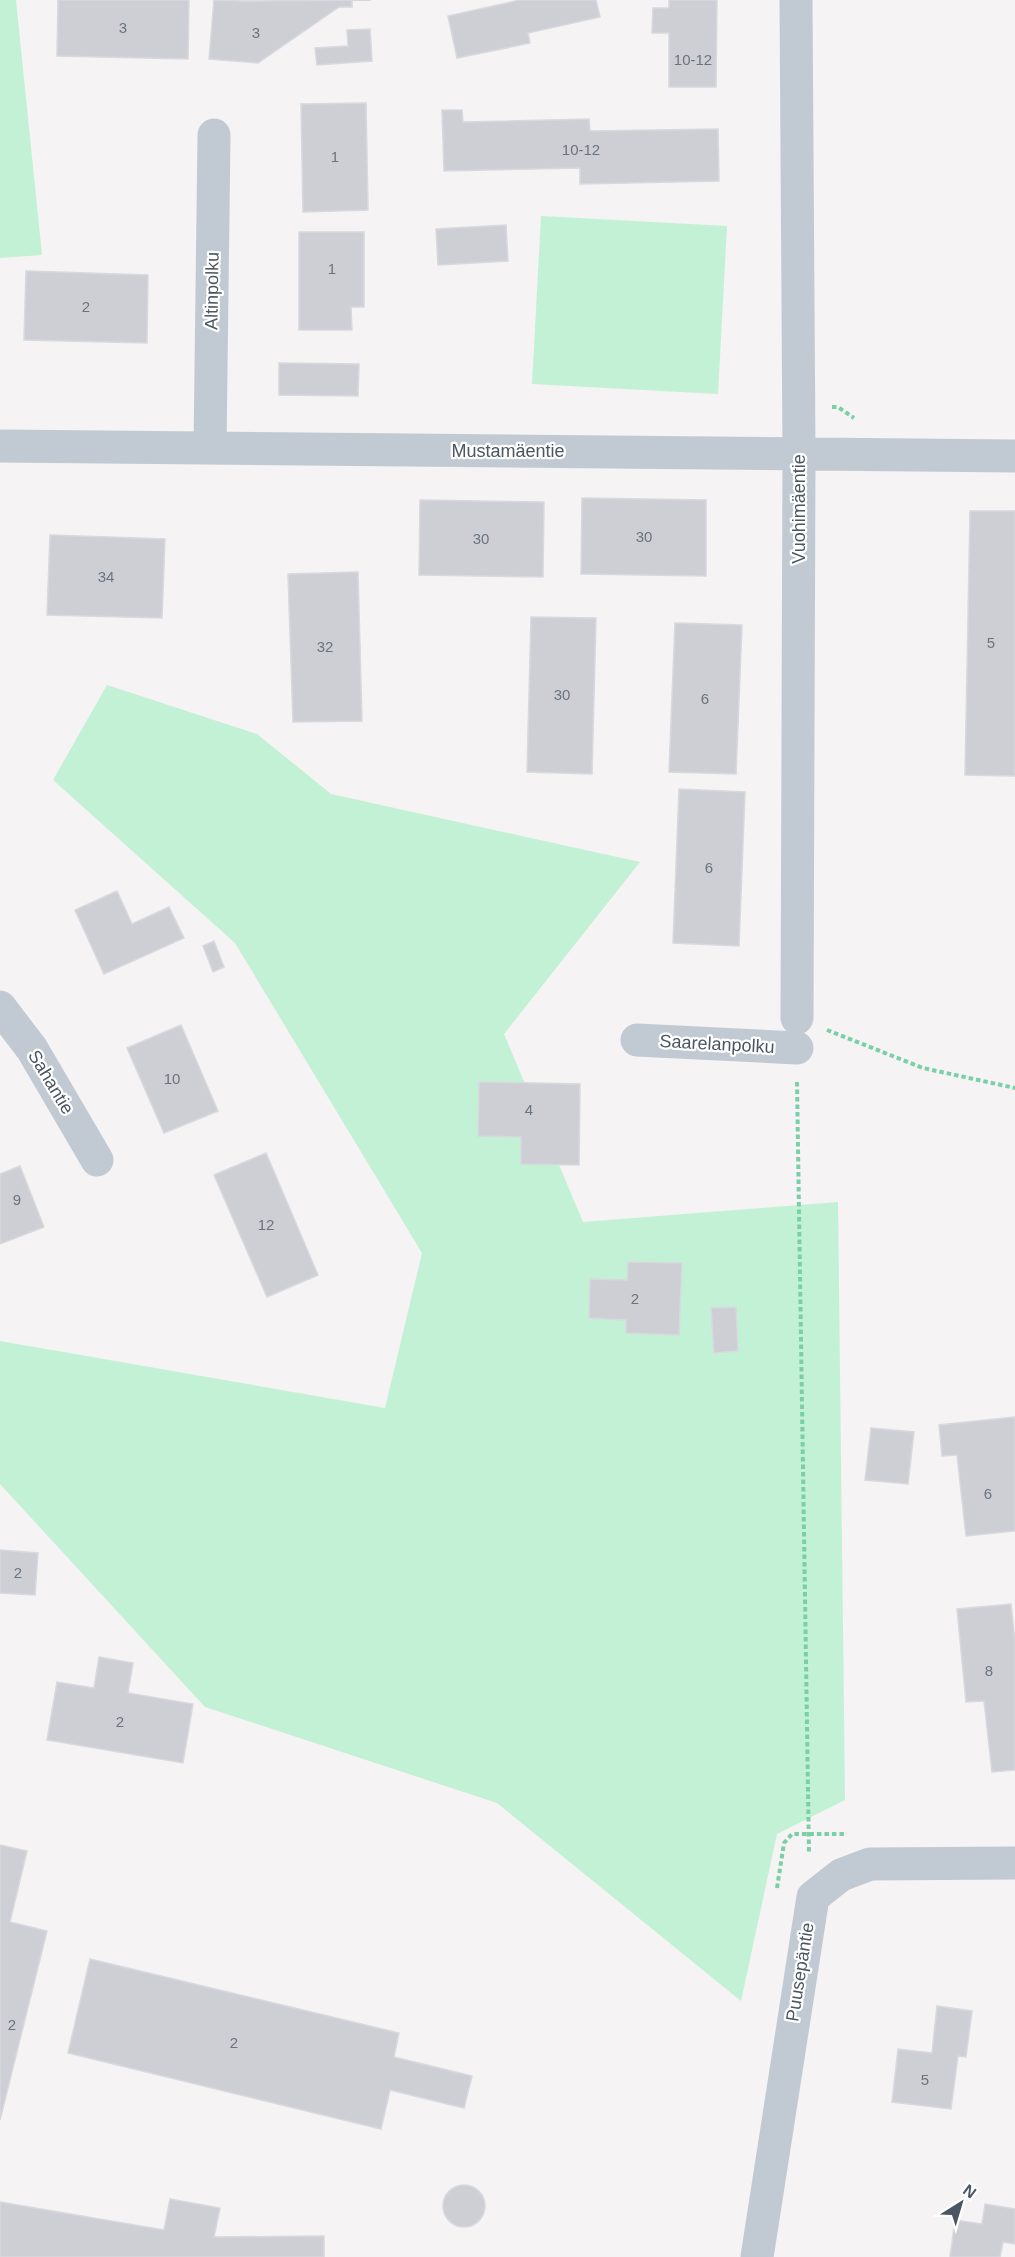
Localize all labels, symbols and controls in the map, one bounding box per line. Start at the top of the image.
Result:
house number: 3 [119,19,127,36]
house number: 3 [252,24,260,41]
house number: 10-12 [674,51,712,68]
house number: 10-12 [562,141,600,158]
house number: 1 [331,148,339,165]
street label: Altinpolku [201,252,223,330]
house number: 1 [328,260,336,277]
house number: 2 [82,298,90,315]
street label: Mustamäentie [451,441,565,461]
street label: Vuohimäentie [789,454,809,564]
house number: 30 [636,528,652,545]
house number: 30 [473,530,489,547]
house number: 34 [98,568,114,585]
house number: 5 [987,634,995,651]
house number: 32 [317,638,333,655]
house number: 30 [554,686,570,703]
house number: 6 [701,690,709,707]
house number: 6 [705,859,713,876]
street label: Saarelanpolku [659,1031,775,1057]
street label: Sahantie [24,1046,78,1118]
house number: 10 [164,1070,180,1087]
house number: 4 [525,1101,533,1118]
house number: 9 [13,1191,21,1208]
house number: 12 [258,1216,274,1233]
house number: 2 [631,1290,639,1307]
house number: 6 [984,1485,992,1502]
house number: 2 [14,1564,22,1581]
house number: 8 [985,1662,993,1679]
house number: 2 [116,1713,124,1730]
street label: Puusepäntie [782,1921,818,2023]
house number: 2 [8,2016,16,2033]
house number: 2 [230,2034,238,2051]
house number: 5 [921,2071,929,2088]
north arrow [931,2173,991,2233]
text: N [960,2181,979,2202]

